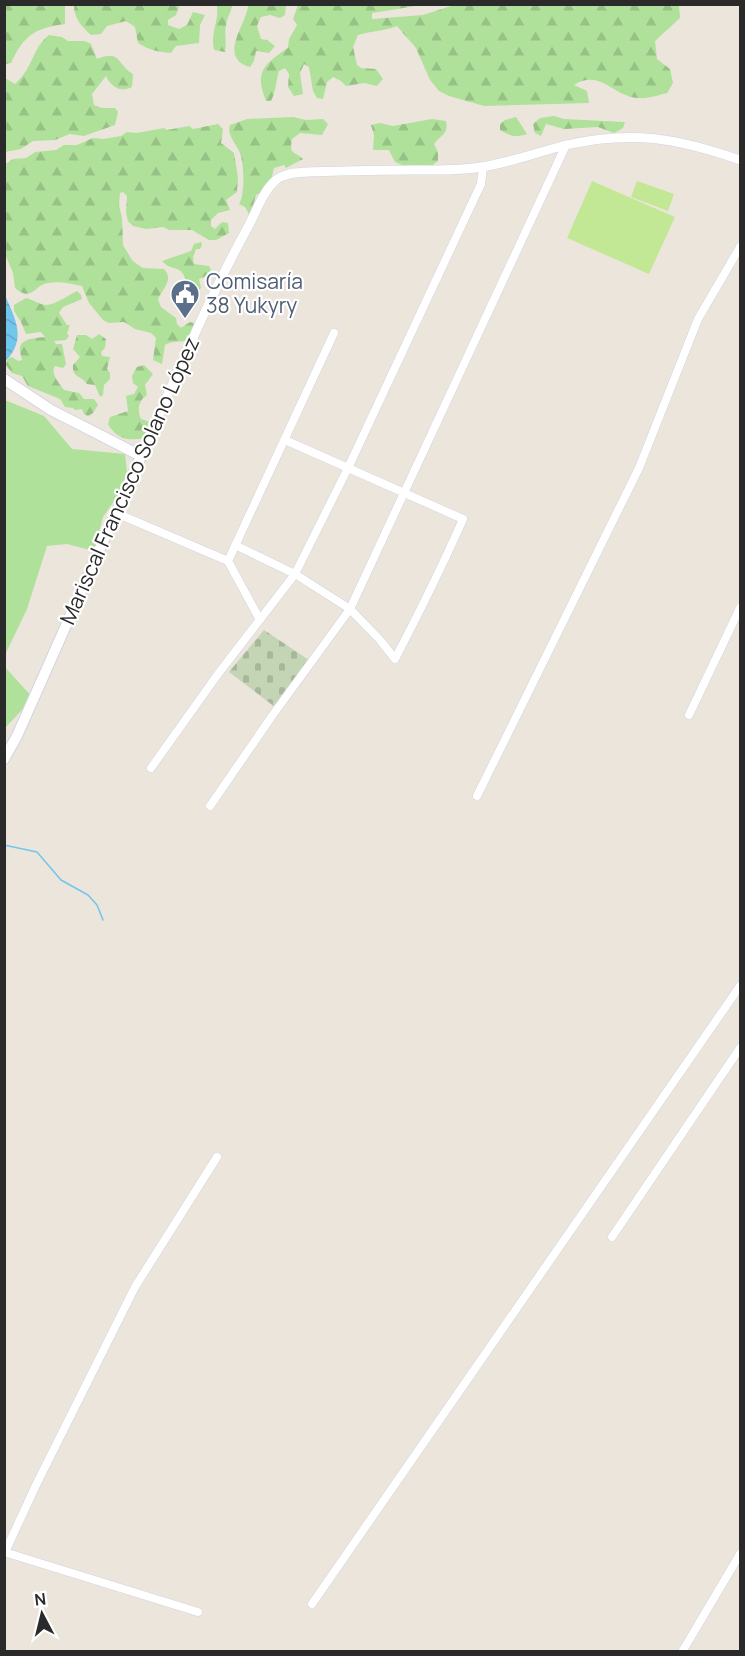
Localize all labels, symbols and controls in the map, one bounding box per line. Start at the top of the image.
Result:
place label: Comisaría 38 Yukyry [206,267,303,319]
public building icon: Comisaría 38 Yukyry [169,278,201,320]
street label: Mariscal Francisco Solano López [53,332,205,629]
north arrow [12,1584,72,1644]
text: N [33,1587,47,1611]

